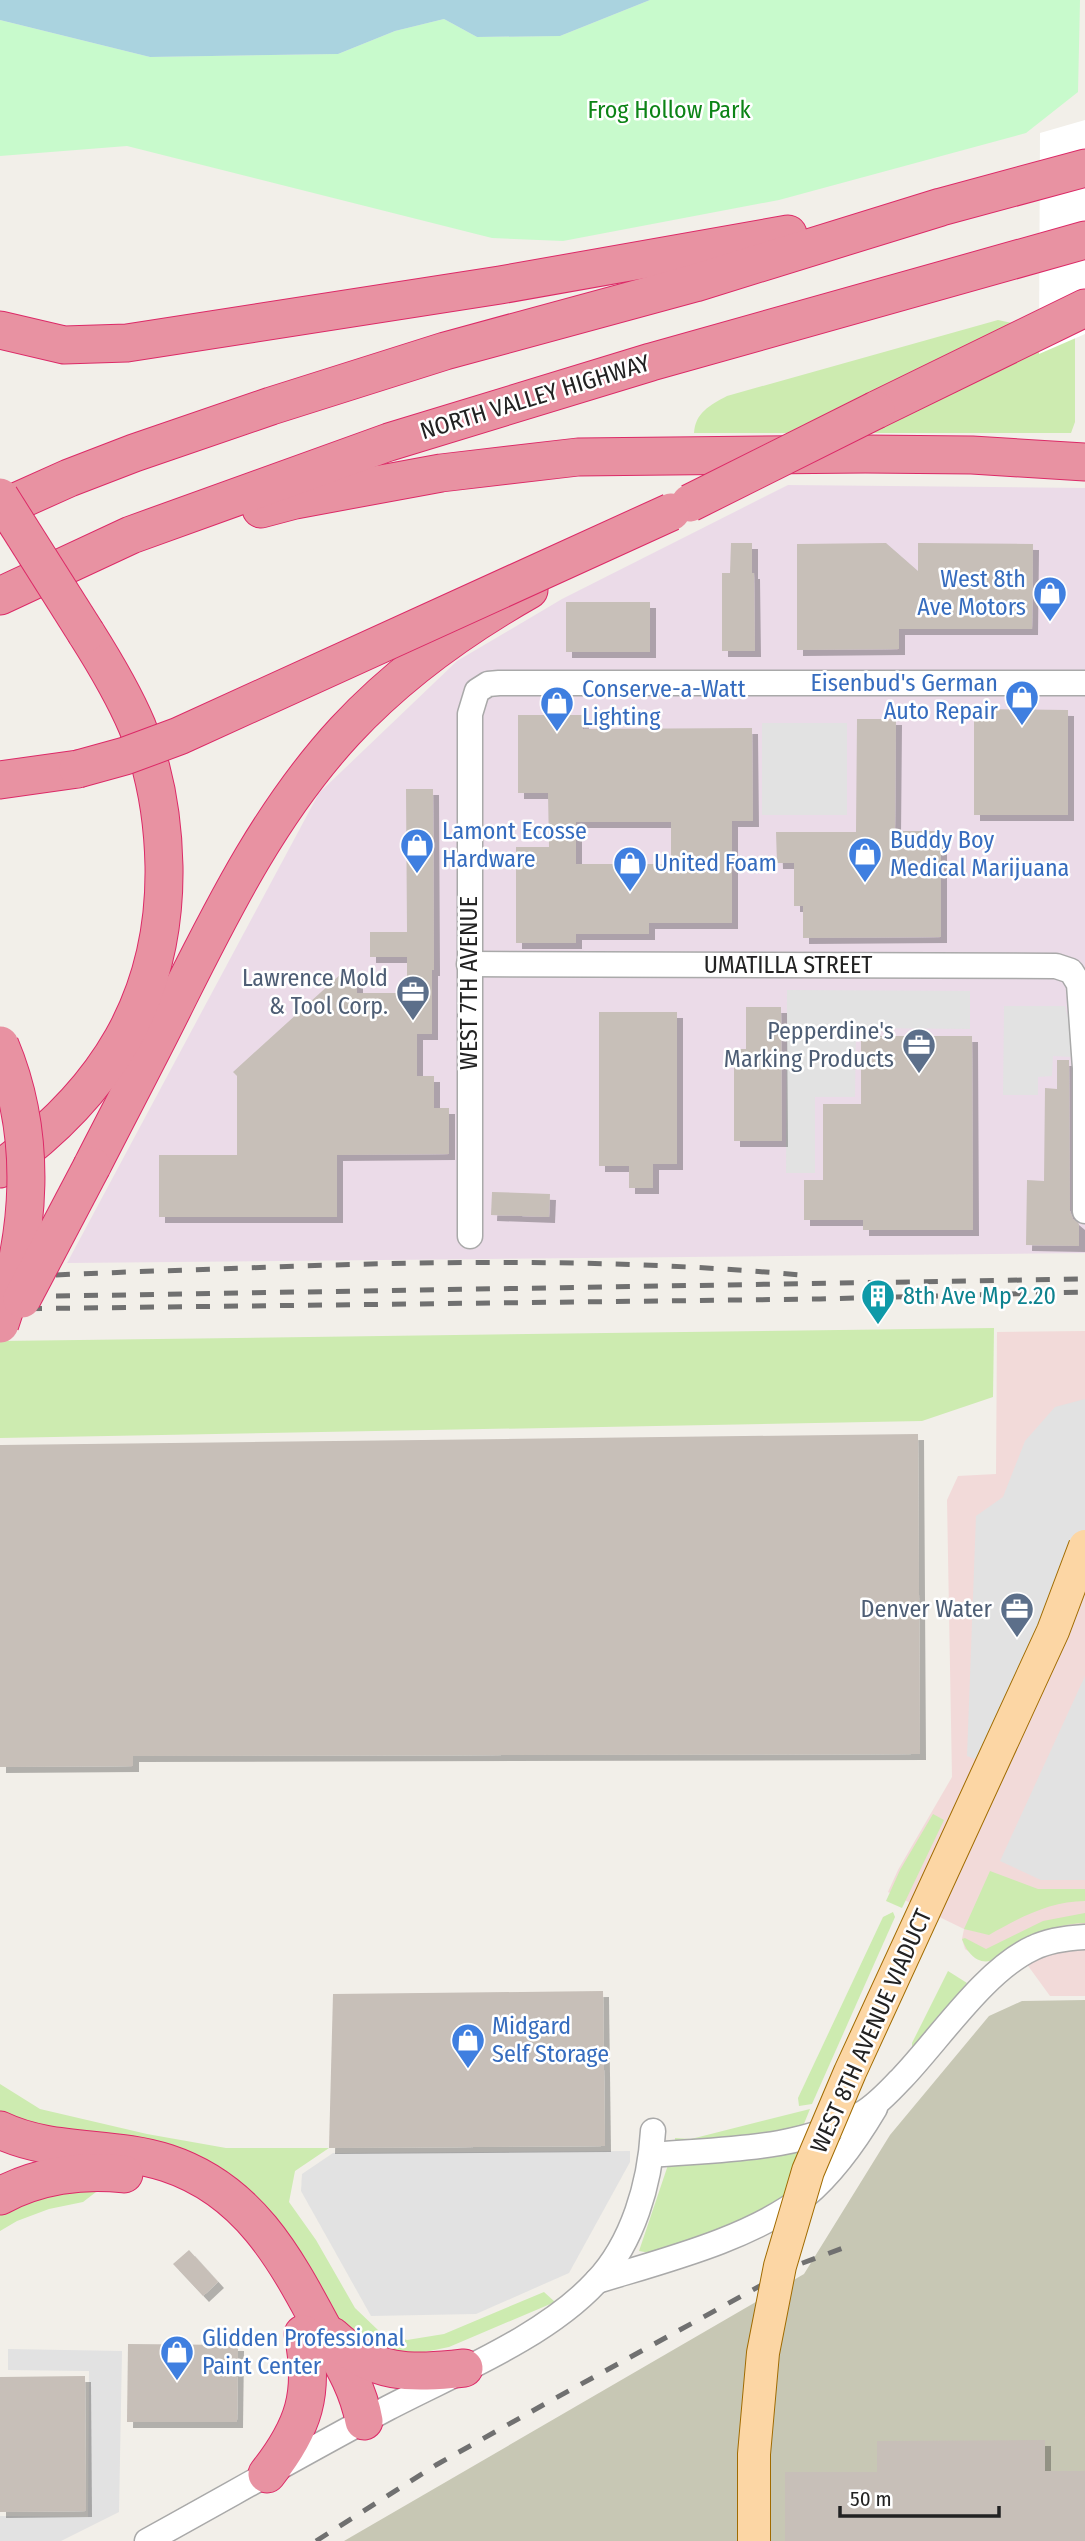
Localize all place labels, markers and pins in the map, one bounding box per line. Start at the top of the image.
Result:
place label: West 8th Ave Motors [917,565,1026,621]
shop icon: West 8th Ave Motors [1031,574,1069,623]
place label: Eisenbud's German Auto Repair [810,669,999,725]
place label: Conserve-a-Watt Lighting [582,675,746,731]
shop icon: Eisenbud's German Auto Repair [1003,678,1041,727]
shop icon: Conserve-a-Watt Lighting [538,684,576,733]
place label: Lamont Ecosse Hardware [442,817,587,873]
shop icon: Lamont Ecosse Hardware [398,826,436,875]
place label: Buddy Boy Medical Marijuana [890,826,1069,882]
shop icon: Buddy Boy Medical Marijuana [846,835,884,884]
shop icon: United Foam [611,844,649,893]
place label: United Foam [654,849,777,877]
place label: Lawrence Mold & Tool Corp. [242,964,388,1020]
office icon: Lawrence Mold & Tool Corp. [394,973,432,1022]
place label: Pepperdine's Marking Products [724,1017,894,1073]
office icon: Pepperdine's Marking Products [900,1026,938,1075]
building icon: 8th Ave Mp 2.20 [859,1277,897,1326]
place label: 8th Ave Mp 2.20 [903,1282,1056,1310]
office icon: Denver Water [998,1590,1036,1639]
place label: Denver Water [861,1595,993,1623]
place label: Midgard Self Storage [492,2012,609,2068]
shop icon: Midgard Self Storage [449,2021,487,2070]
place label: Glidden Professional Paint Center [202,2324,405,2380]
shop icon: Glidden Professional Paint Center [158,2333,196,2382]

